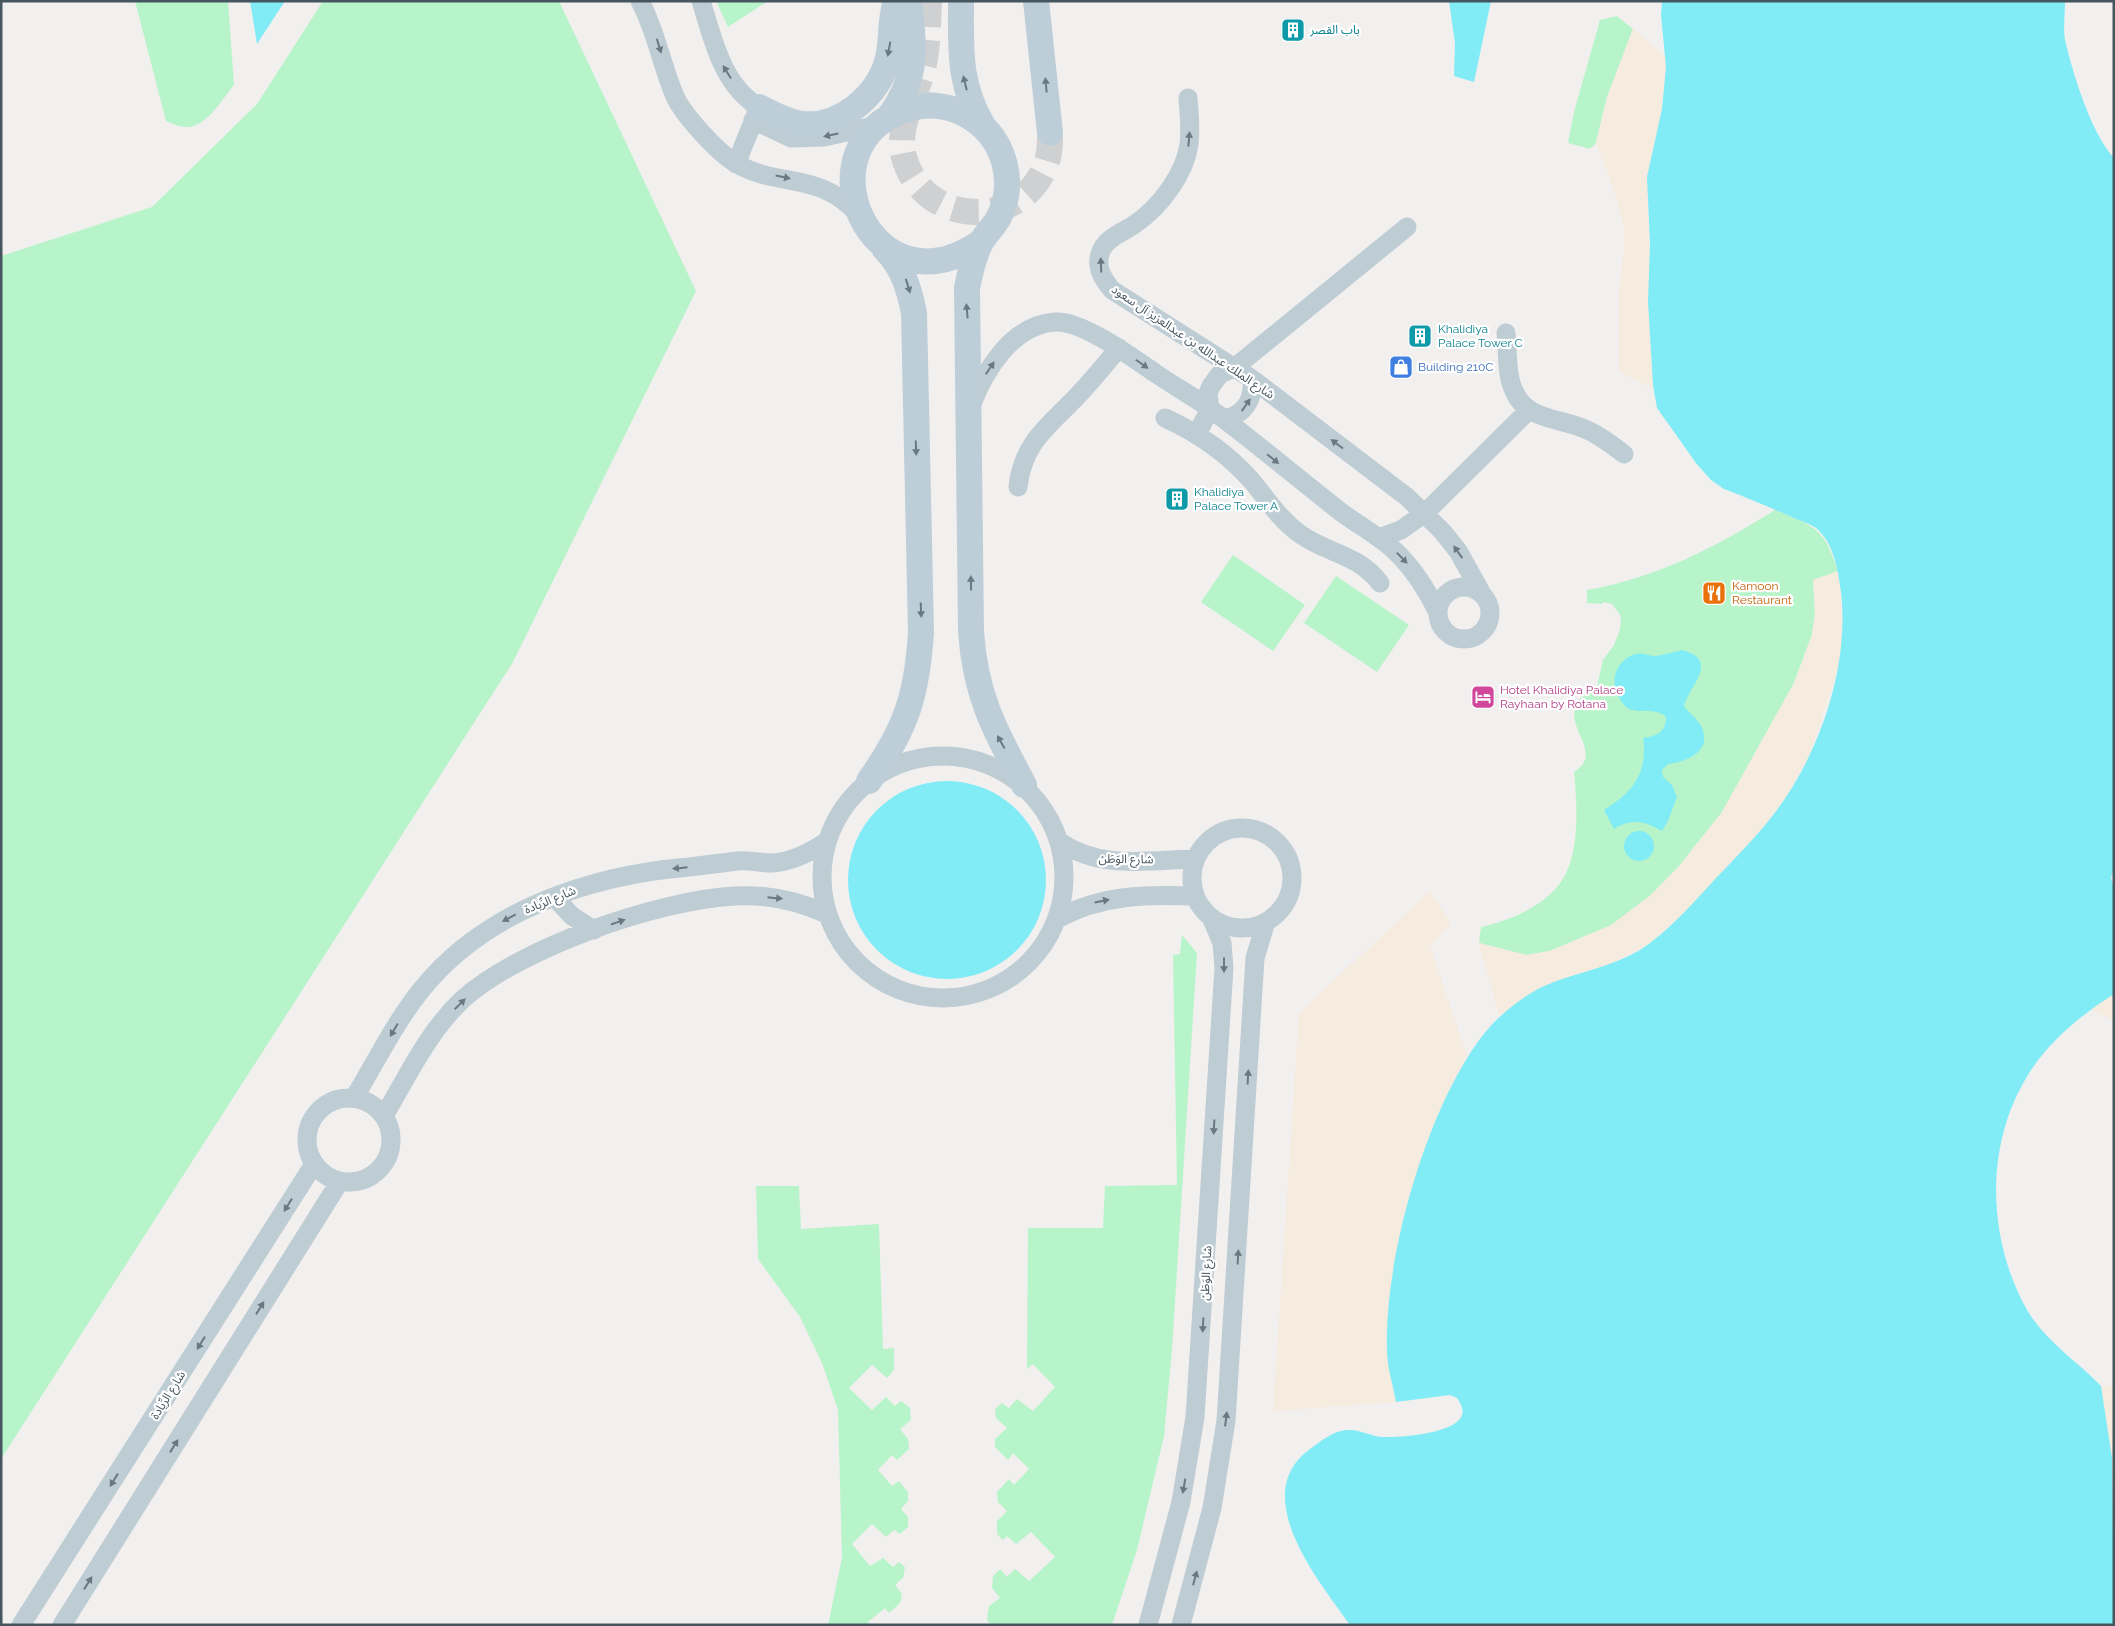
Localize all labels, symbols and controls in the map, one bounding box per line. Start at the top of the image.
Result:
building icon: باب القصر [1280,17,1306,43]
place label: باب القصر [1309,23,1360,37]
one-way arrow [655,39,663,54]
one-way arrow [885,42,893,58]
one-way arrow [722,65,731,78]
one-way arrow [960,75,968,90]
one-way arrow [1042,76,1050,92]
one-way arrow [1185,131,1193,147]
one-way arrow [823,132,839,140]
one-way arrow [776,174,792,182]
one-way arrow [1096,257,1104,273]
one-way arrow [904,278,912,293]
street label: شارع الملك عبدالله بن عبدالعزيز آل سعود [1108,282,1277,403]
one-way arrow [962,303,970,319]
place label: Khalidiya Palace Tower C [1438,322,1523,350]
building icon: Khalidiya Palace Tower C [1407,323,1433,349]
shop icon: Building 210C [1388,354,1414,380]
one-way arrow [1135,359,1149,369]
place label: Building 210C [1418,360,1494,374]
one-way arrow [986,362,995,375]
one-way arrow [1241,398,1251,412]
one-way arrow [1331,439,1344,450]
one-way arrow [913,440,921,456]
one-way arrow [1267,453,1280,464]
place label: Khalidiya Palace Tower A [1194,485,1278,513]
building icon: Khalidiya Palace Tower A [1164,486,1190,512]
one-way arrow [1453,545,1463,559]
one-way arrow [1395,552,1407,564]
one-way arrow [967,574,975,590]
place label: Kamoon Restaurant [1732,579,1792,607]
restaurant icon: Kamoon Restaurant [1701,580,1727,606]
one-way arrow [917,602,925,618]
place label: Hotel Khalidiya Palace Rayhaan by Rotana [1500,683,1623,711]
hotel icon: Hotel Khalidiya Palace Rayhaan by Rotana [1470,684,1496,710]
one-way arrow [997,735,1005,750]
street label: شارع الوَطَن [1098,852,1154,868]
one-way arrow [672,864,688,872]
street label: شارع الرِّيادة [522,883,579,919]
one-way arrow [767,894,783,902]
one-way arrow [1095,896,1111,904]
one-way arrow [501,914,516,922]
one-way arrow [611,918,626,926]
one-way arrow [1220,958,1228,974]
one-way arrow [453,998,465,1010]
one-way arrow [390,1024,399,1037]
one-way arrow [1245,1069,1253,1085]
one-way arrow [1210,1120,1218,1136]
one-way arrow [283,1199,293,1212]
street label: شارع الوَطَن [1198,1245,1216,1301]
one-way arrow [1234,1248,1242,1264]
one-way arrow [256,1302,265,1315]
one-way arrow [1198,1317,1206,1333]
one-way arrow [196,1336,206,1349]
street label: شارع الرِّيادة [148,1368,190,1423]
one-way arrow [1222,1410,1230,1426]
one-way arrow [169,1439,179,1452]
one-way arrow [109,1473,118,1486]
one-way arrow [1180,1478,1188,1494]
one-way arrow [1191,1570,1199,1585]
one-way arrow [83,1577,92,1590]

